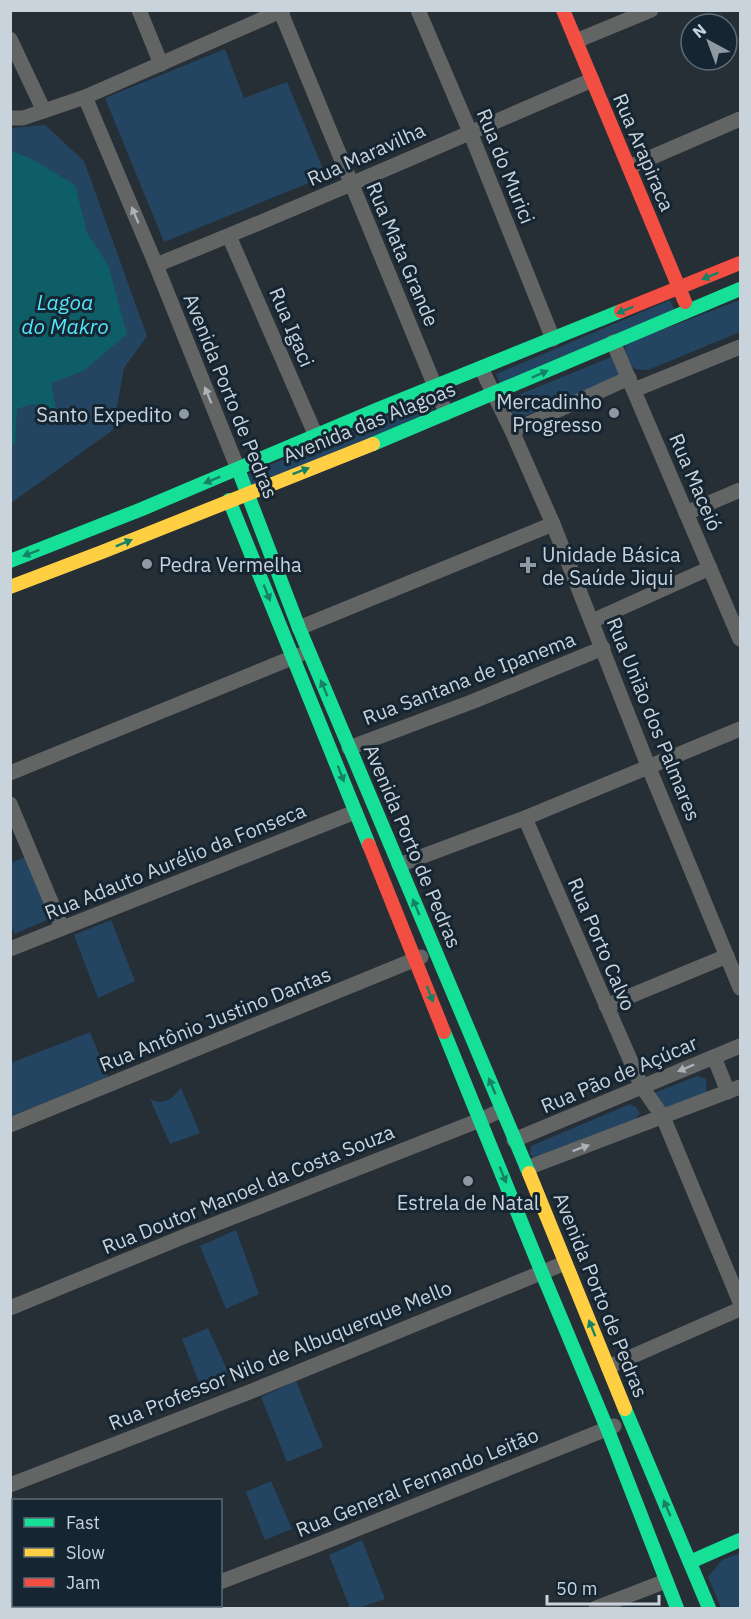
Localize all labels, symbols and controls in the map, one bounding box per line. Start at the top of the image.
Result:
north arrow [679,12,739,72]
text: N [688,19,710,42]
street label: Rua Arapiraca [607,89,681,215]
street label: Rua do Murici [471,104,541,228]
street label: Rua Maravilha [303,116,430,192]
street label: Rua Mata Grande [360,178,446,330]
one-way arrow [130,205,140,223]
one-way arrow [701,272,719,281]
street label: Rua Igaci [263,283,321,371]
water label: Lagoa do Makro [21,288,109,340]
street label: Avenida Porto de Pedras [177,289,285,503]
one-way arrow [616,305,634,315]
one-way arrow [531,369,549,378]
street label: Avenida das Alagoas [279,375,459,469]
one-way arrow [203,386,213,404]
place label: Mercadinho Progresso [496,388,602,438]
place label: Santo Expedito [36,401,172,428]
marker: Mercadinho Progresso [607,406,621,420]
marker: Santo Expedito [177,407,191,421]
street label: Rua Maceió [663,429,729,535]
one-way arrow [292,466,310,476]
one-way arrow [203,476,221,485]
one-way arrow [115,538,133,548]
place label: Unidade Básica de Saúde Jiqui [542,541,681,591]
one-way arrow [22,549,40,558]
place label: Pedra Vermelha [159,551,302,578]
marker: Unidade Básica de Saúde Jiqui [519,556,537,574]
marker: Pedra Vermelha [140,557,154,571]
one-way arrow [262,585,272,603]
street label: Rua União dos Palmares [601,613,707,825]
street label: Rua Santana de Ipanema [359,625,580,731]
one-way arrow [319,679,328,697]
street label: Avenida Porto de Pedras [358,740,468,952]
one-way arrow [336,765,346,783]
street label: Rua Adauto Aurélio da Fonseca [40,796,310,926]
street label: Rua Porto Calvo [562,873,642,1015]
one-way arrow [411,897,421,915]
street label: Rua Antônio Justino Dantas [95,960,335,1078]
one-way arrow [425,985,435,1003]
street label: Rua Pão de Açúcar [537,1029,701,1119]
one-way arrow [677,1063,695,1073]
one-way arrow [487,1077,496,1095]
street label: Rua Doutor Manoel da Costa Souza [98,1118,399,1260]
one-way arrow [573,1143,591,1153]
one-way arrow [498,1166,508,1184]
marker: Estrela de Natal [461,1174,475,1188]
street label: Avenida Porto de Pedras [547,1188,655,1402]
place label: Estrela de Natal [397,1189,539,1216]
street label: Rua Professor Nilo de Albuquerque Mello [104,1274,456,1436]
one-way arrow [587,1318,597,1336]
street label: Rua General Fernando Leitão [292,1421,542,1543]
one-way arrow [662,1498,672,1516]
legend [12,1499,222,1607]
text: Fast [66,1511,100,1534]
text: Slow [66,1541,105,1564]
scale bar [547,1568,660,1606]
text: Jam [66,1571,101,1594]
text: 50 m [556,1577,598,1600]

